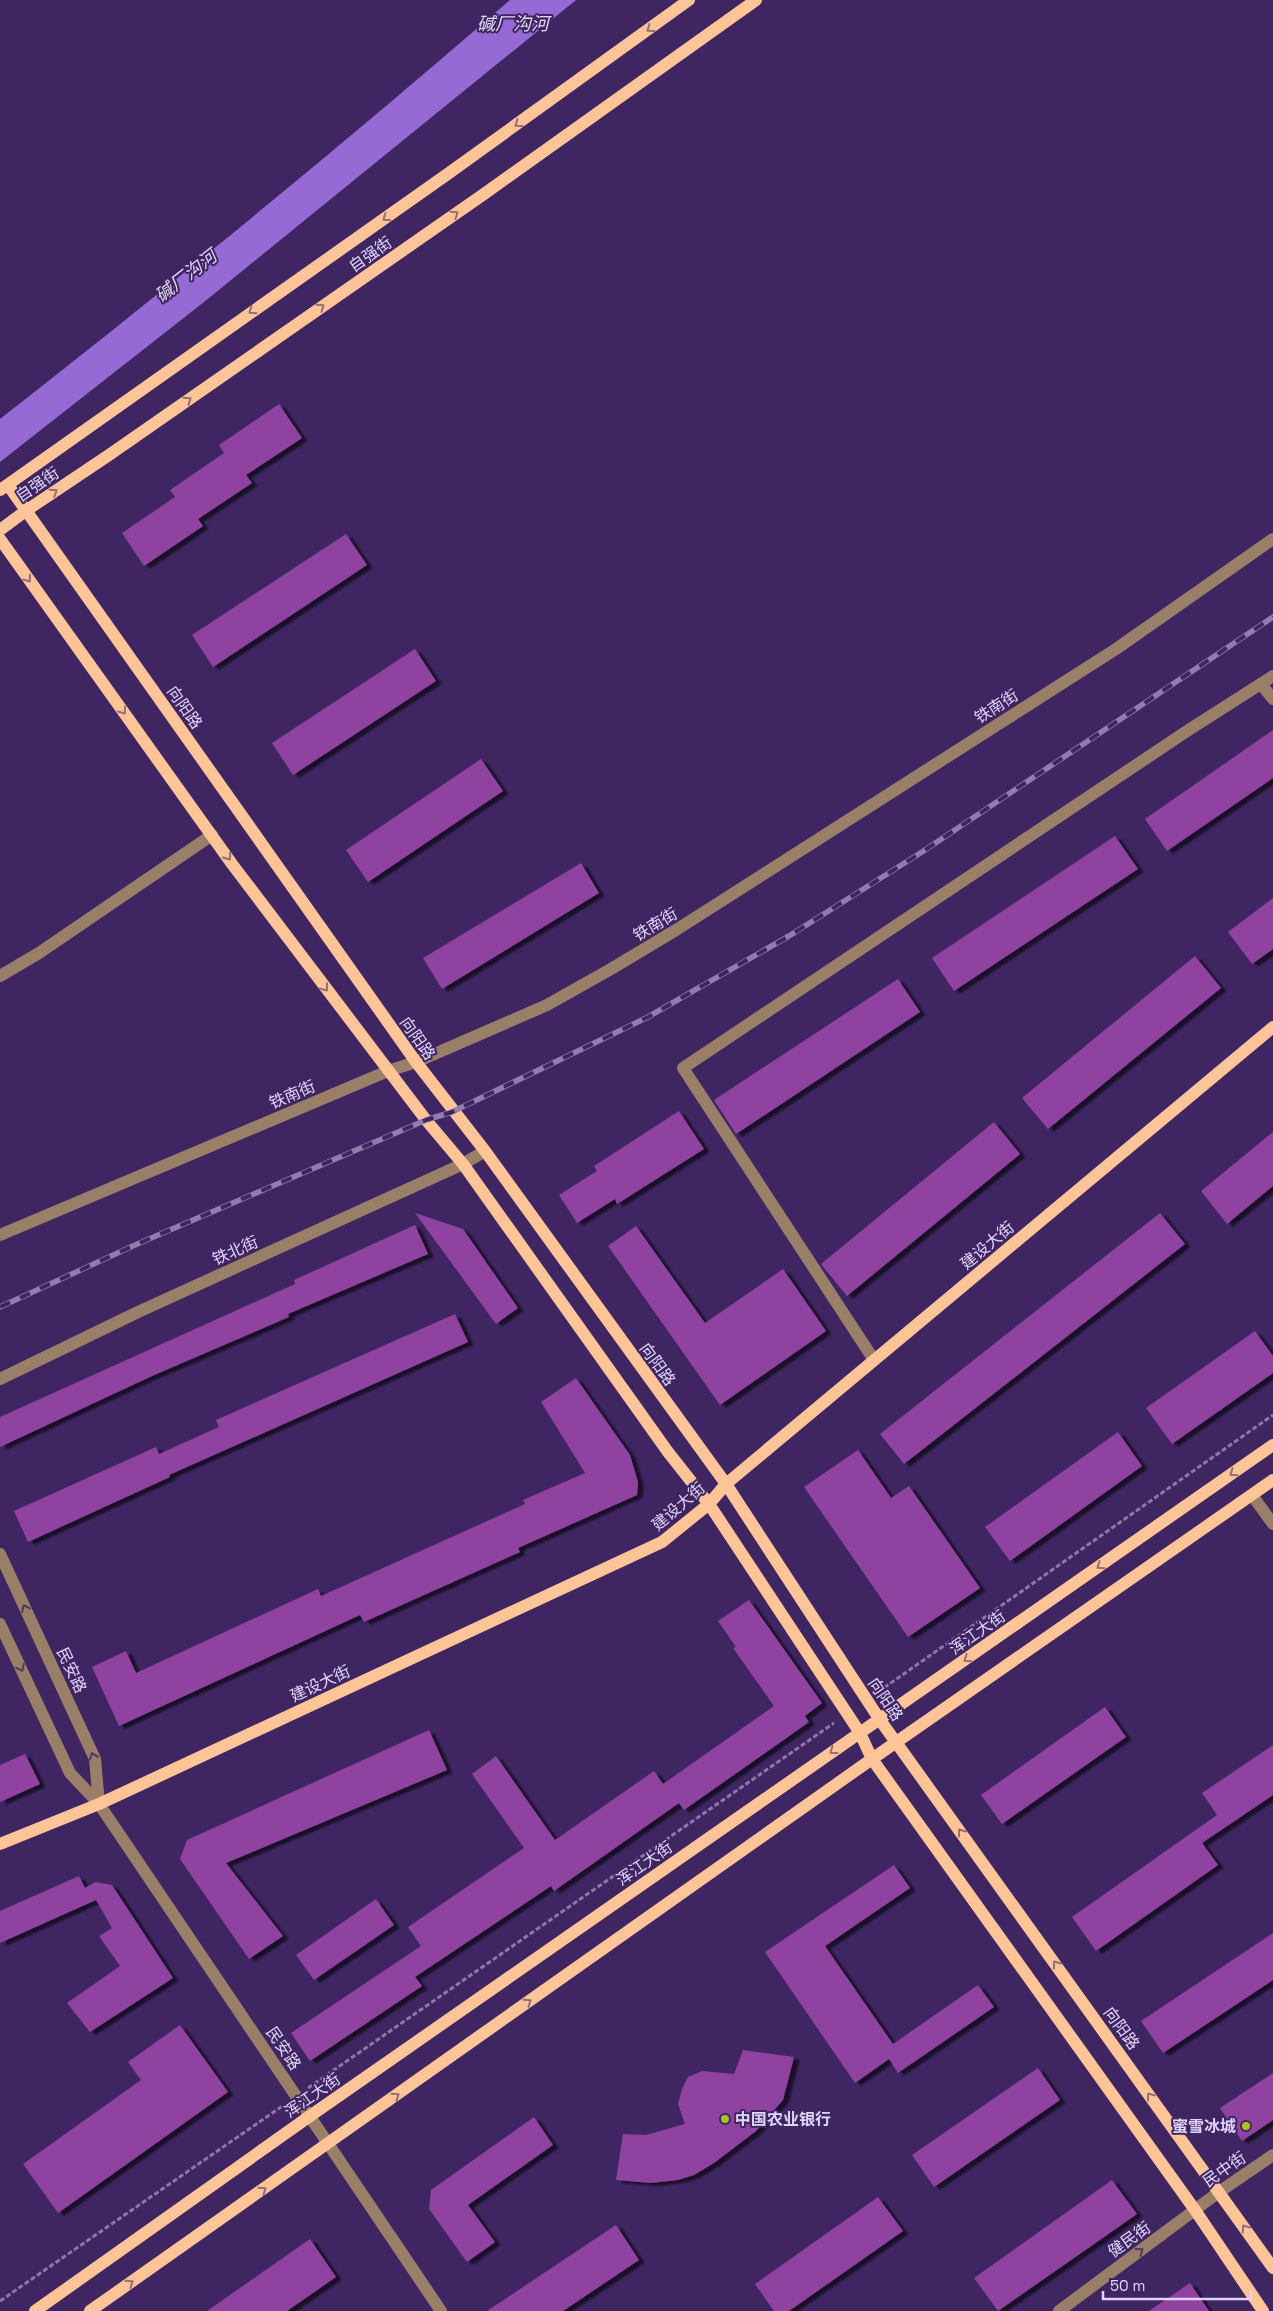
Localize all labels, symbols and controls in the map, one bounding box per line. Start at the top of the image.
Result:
water label: 碱厂沟河 [477,12,552,35]
one-way arrow [647,23,656,31]
one-way arrow [515,118,524,126]
one-way arrow [449,211,458,220]
one-way arrow [382,212,391,221]
street label: 自强街 [345,232,396,277]
water label: 碱厂沟河 [150,243,224,307]
one-way arrow [315,304,325,313]
one-way arrow [249,305,258,314]
one-way arrow [182,397,192,406]
street label: 自强街 [12,462,63,507]
one-way arrow [48,489,57,498]
one-way arrow [23,573,31,582]
street label: 向阳路 [162,682,207,733]
street label: 铁南街 [970,685,1022,728]
one-way arrow [117,705,126,715]
one-way arrow [222,852,231,861]
street label: 铁南街 [629,903,681,946]
one-way arrow [320,982,328,991]
street label: 向阳路 [395,1013,440,1064]
street label: 铁南街 [266,1075,318,1114]
street label: 建设大街 [956,1217,1019,1274]
street label: 铁北街 [209,1231,261,1270]
street label: 向阳路 [635,1339,680,1390]
one-way arrow [1229,1467,1239,1476]
street label: 建设大街 [647,1477,709,1535]
one-way arrow [1096,1560,1106,1569]
one-way arrow [21,1604,31,1613]
street label: 浑江大街 [945,1605,1010,1659]
street label: 民安路 [52,1644,91,1696]
one-way arrow [963,1653,973,1662]
street label: 建设大街 [287,1660,354,1706]
one-way arrow [15,1663,25,1672]
street label: 向阳路 [863,1674,908,1725]
one-way arrow [829,1745,839,1754]
one-way arrow [88,1752,98,1761]
one-way arrow [958,1828,967,1837]
street label: 浑江大街 [612,1836,677,1890]
one-way arrow [1052,1960,1062,1969]
one-way arrow [522,1999,532,2008]
street label: 向阳路 [1099,2003,1144,2054]
street label: 民安路 [261,2023,306,2074]
street label: 浑江大街 [280,2068,345,2122]
one-way arrow [1147,2092,1156,2101]
one-way arrow [390,2093,400,2102]
place label: 中国农业银行 [735,2109,831,2130]
marker: 中国农业银行 [719,2113,731,2125]
place label: 蜜雪冰城 [1172,2116,1236,2137]
marker: 蜜雪冰城 [1240,2120,1252,2132]
street label: 民中街 [1199,2147,1250,2192]
one-way arrow [257,2187,267,2196]
street label: 健民街 [1104,2217,1155,2262]
one-way arrow [1242,2224,1251,2234]
one-way arrow [1134,2248,1144,2257]
scale bar [1103,2268,1250,2300]
text: 50 m [1110,2276,1145,2295]
one-way arrow [124,2280,134,2289]

